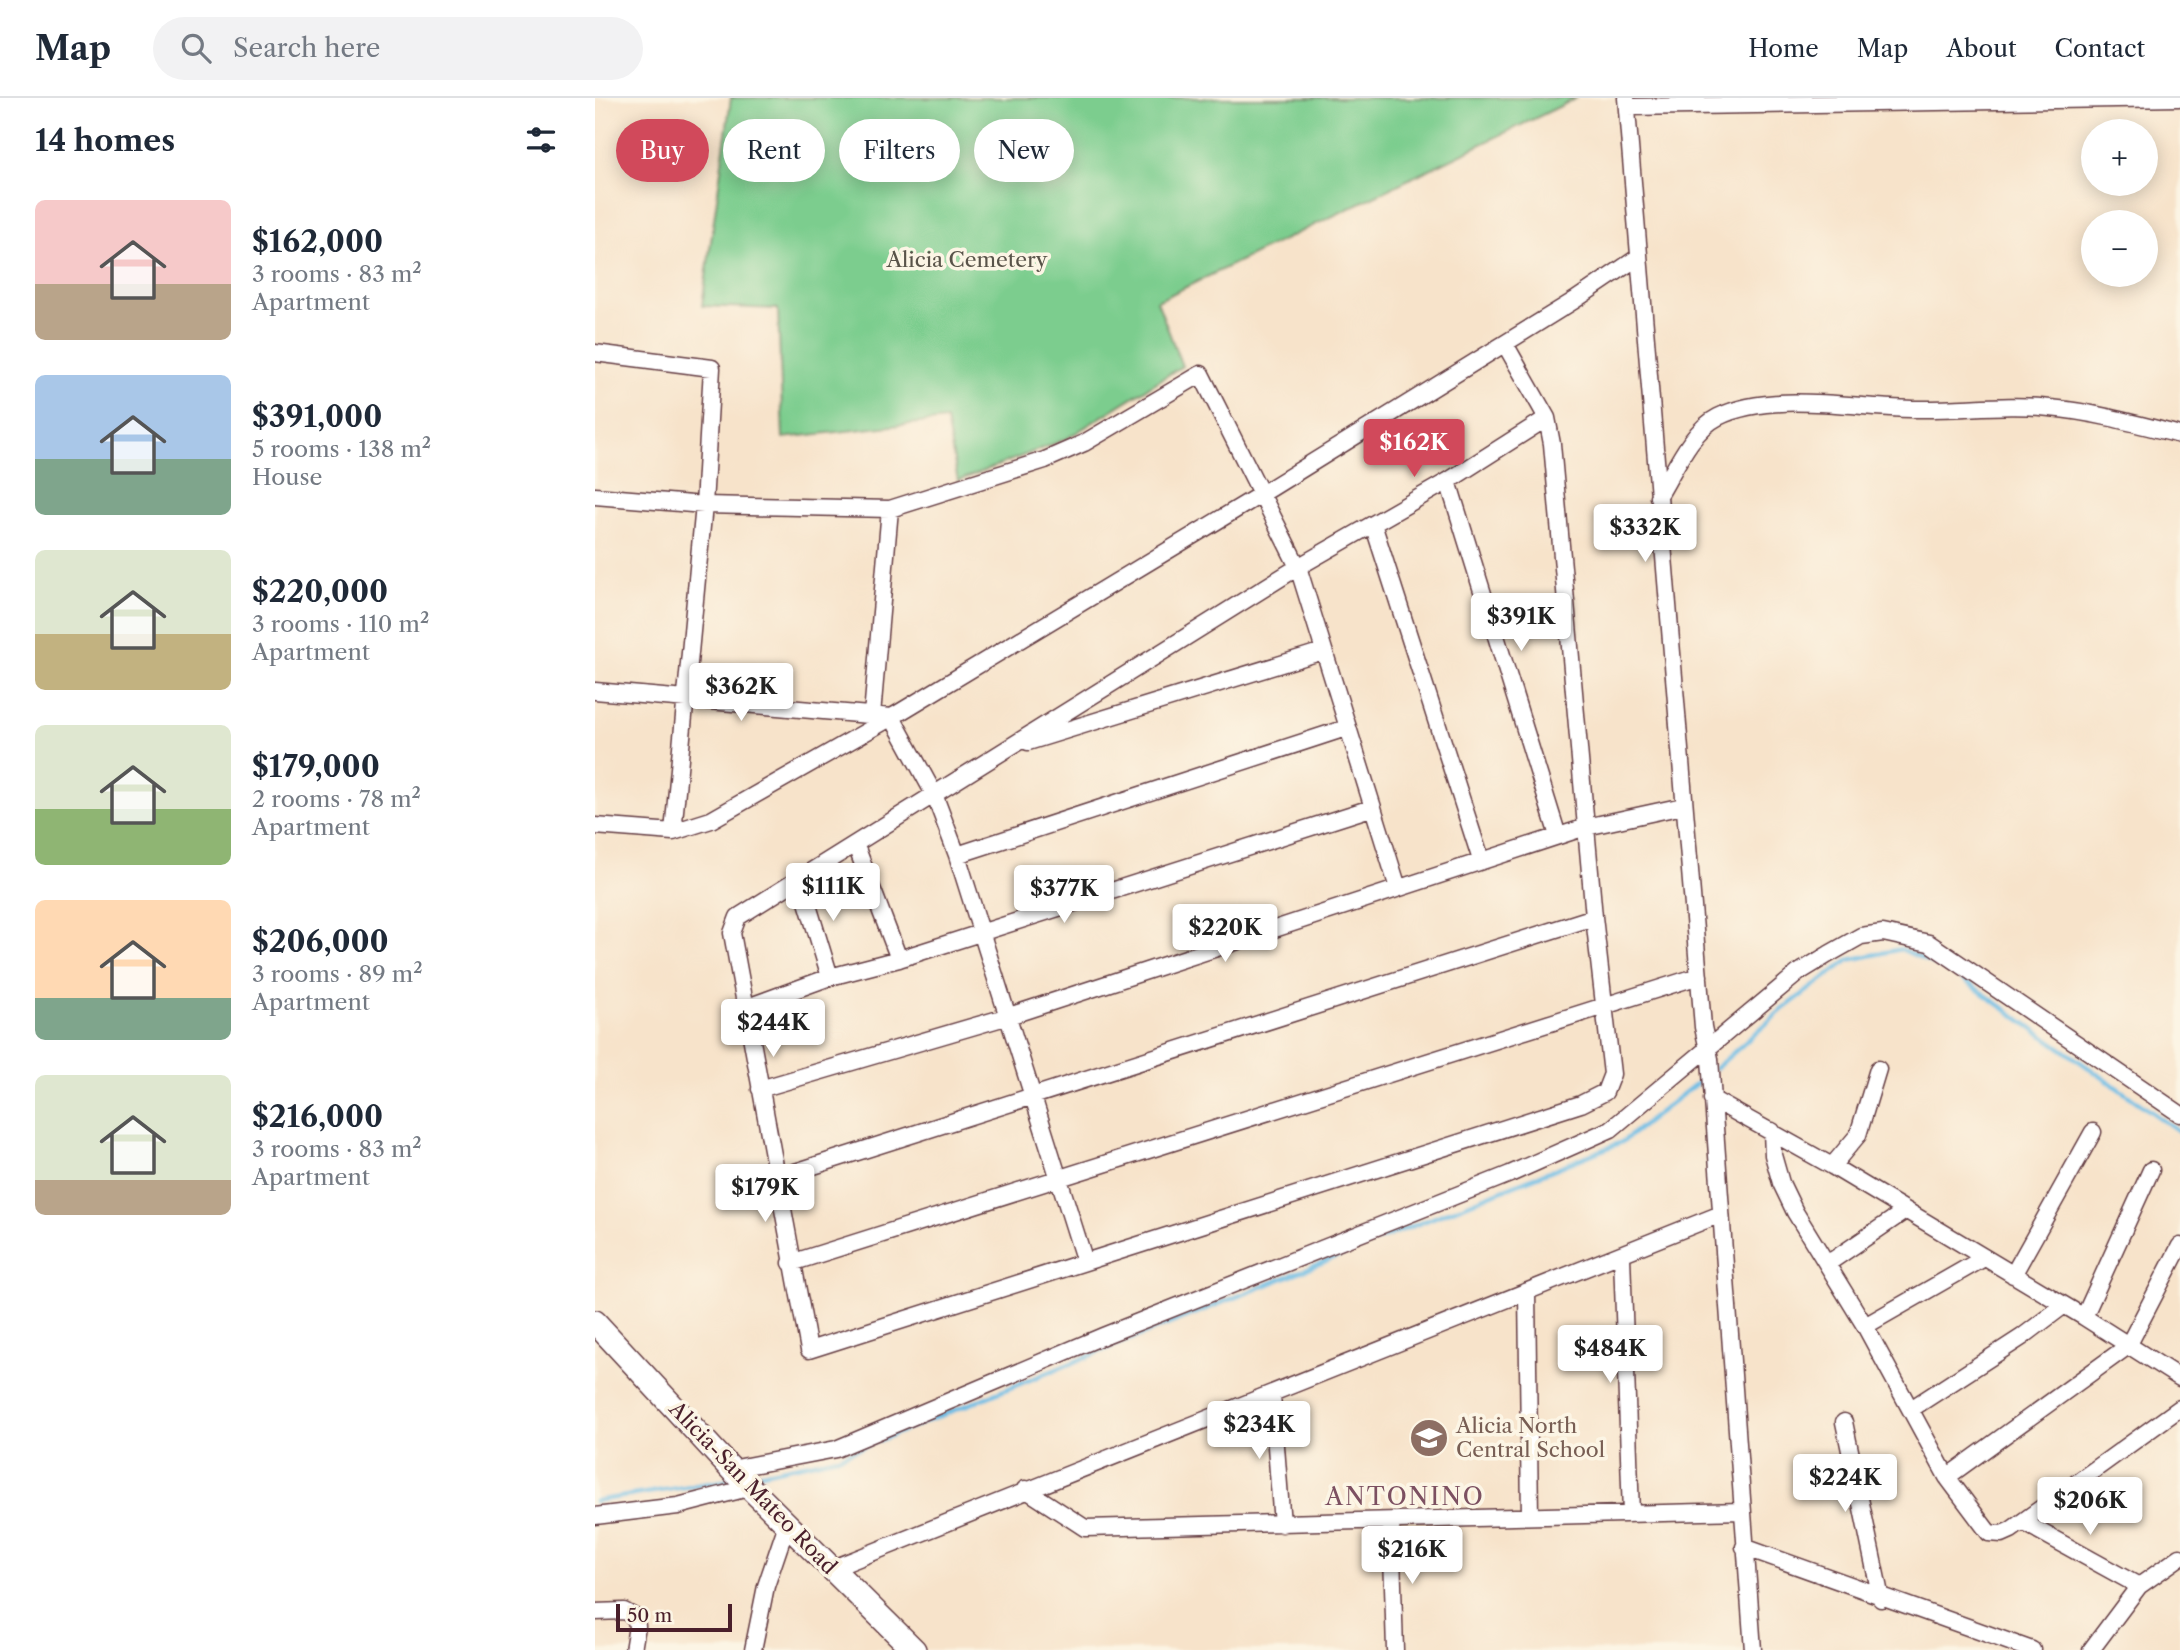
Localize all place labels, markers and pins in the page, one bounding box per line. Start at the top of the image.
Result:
pin: $162K [1365,420,1463,479]
pin: $332K [1596,504,1694,564]
pin: $391K [1472,594,1570,653]
pin: $362K [692,664,790,723]
pin: $111K [784,864,882,923]
pin: $377K [1015,866,1113,925]
pin: $220K [1176,904,1274,964]
pin: $244K [724,1000,822,1059]
pin: $179K [716,1164,814,1224]
pin: $484K [1561,1326,1659,1385]
pin: $234K [1210,1402,1308,1461]
place label: Alicia North Central School [1455,1413,1605,1462]
school or university icon: Alicia North Central School [1408,1417,1450,1459]
pin: $224K [1796,1454,1894,1514]
pin: $206K [2041,1478,2139,1537]
pin: $216K [1363,1526,1461,1586]

